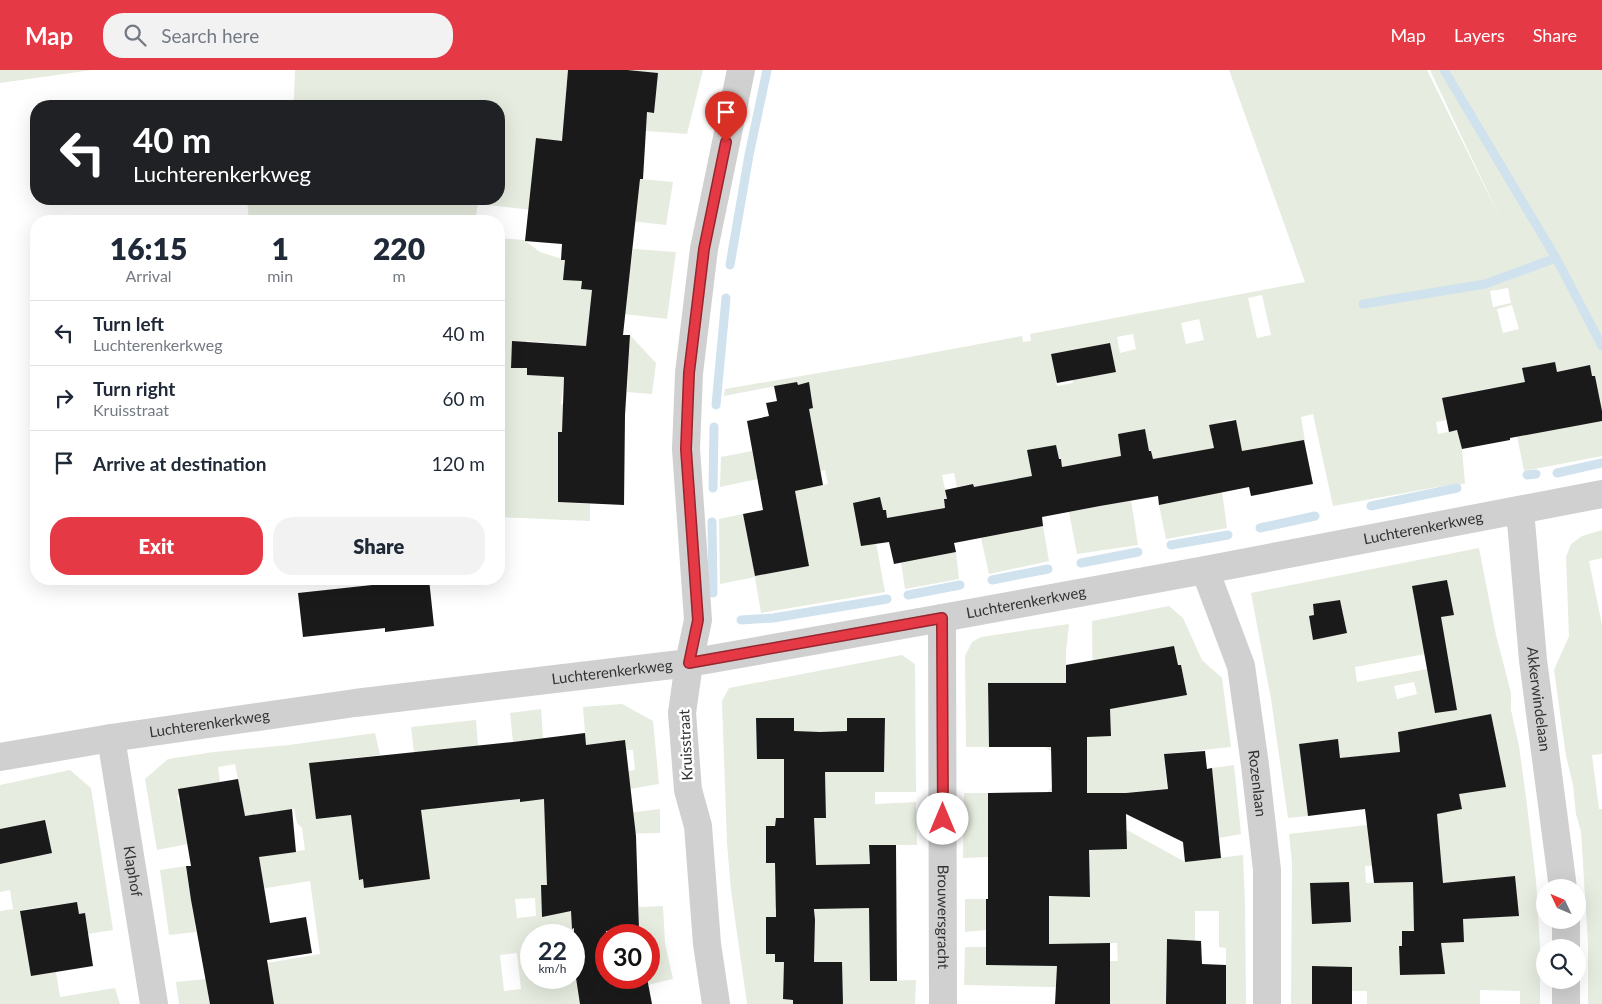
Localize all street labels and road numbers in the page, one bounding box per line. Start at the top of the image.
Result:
street label: Luchterenkerkweg [1362,507,1485,547]
street label: Luchterenkerkweg [965,582,1088,621]
street label: Akkerwindelaan [1524,646,1555,752]
street label: Luchterenkerkweg [551,655,673,687]
street label: Luchterenkerkweg [148,705,271,740]
street label: Kruisstraat [674,708,696,781]
street label: Rozenlaan [1245,749,1271,818]
street label: Klaphof [121,844,147,899]
street label: Brouwersgracht [935,865,953,970]

